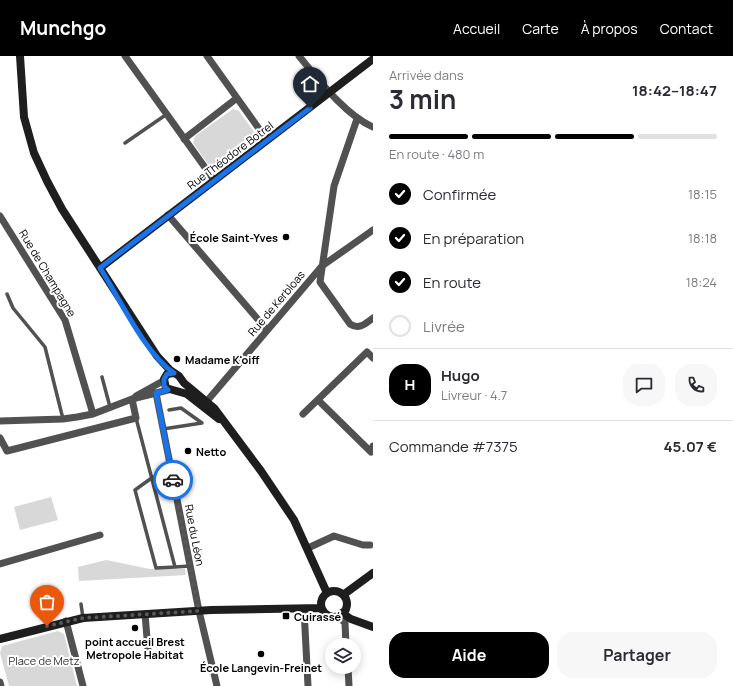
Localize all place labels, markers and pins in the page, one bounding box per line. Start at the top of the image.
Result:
pin [293,67,327,108]
place label: École Saint-Yves [190,230,278,245]
marker: École Saint-Yves [281,232,291,242]
place label: Madame K'oiff [185,352,259,367]
marker: Madame K'oiff [172,354,182,364]
place label: Netto [196,444,226,459]
marker: Netto [183,446,193,456]
pin [30,585,64,626]
place label: Cuirassé [294,609,342,624]
marker: Cuirassé [281,611,291,621]
marker: point accueil Brest Metropole Habitat [130,623,140,633]
place label: point accueil Brest Metropole Habitat [85,634,185,662]
marker: École Langevin-Freinet [256,649,266,659]
place label: École Langevin-Freinet [200,660,322,675]

